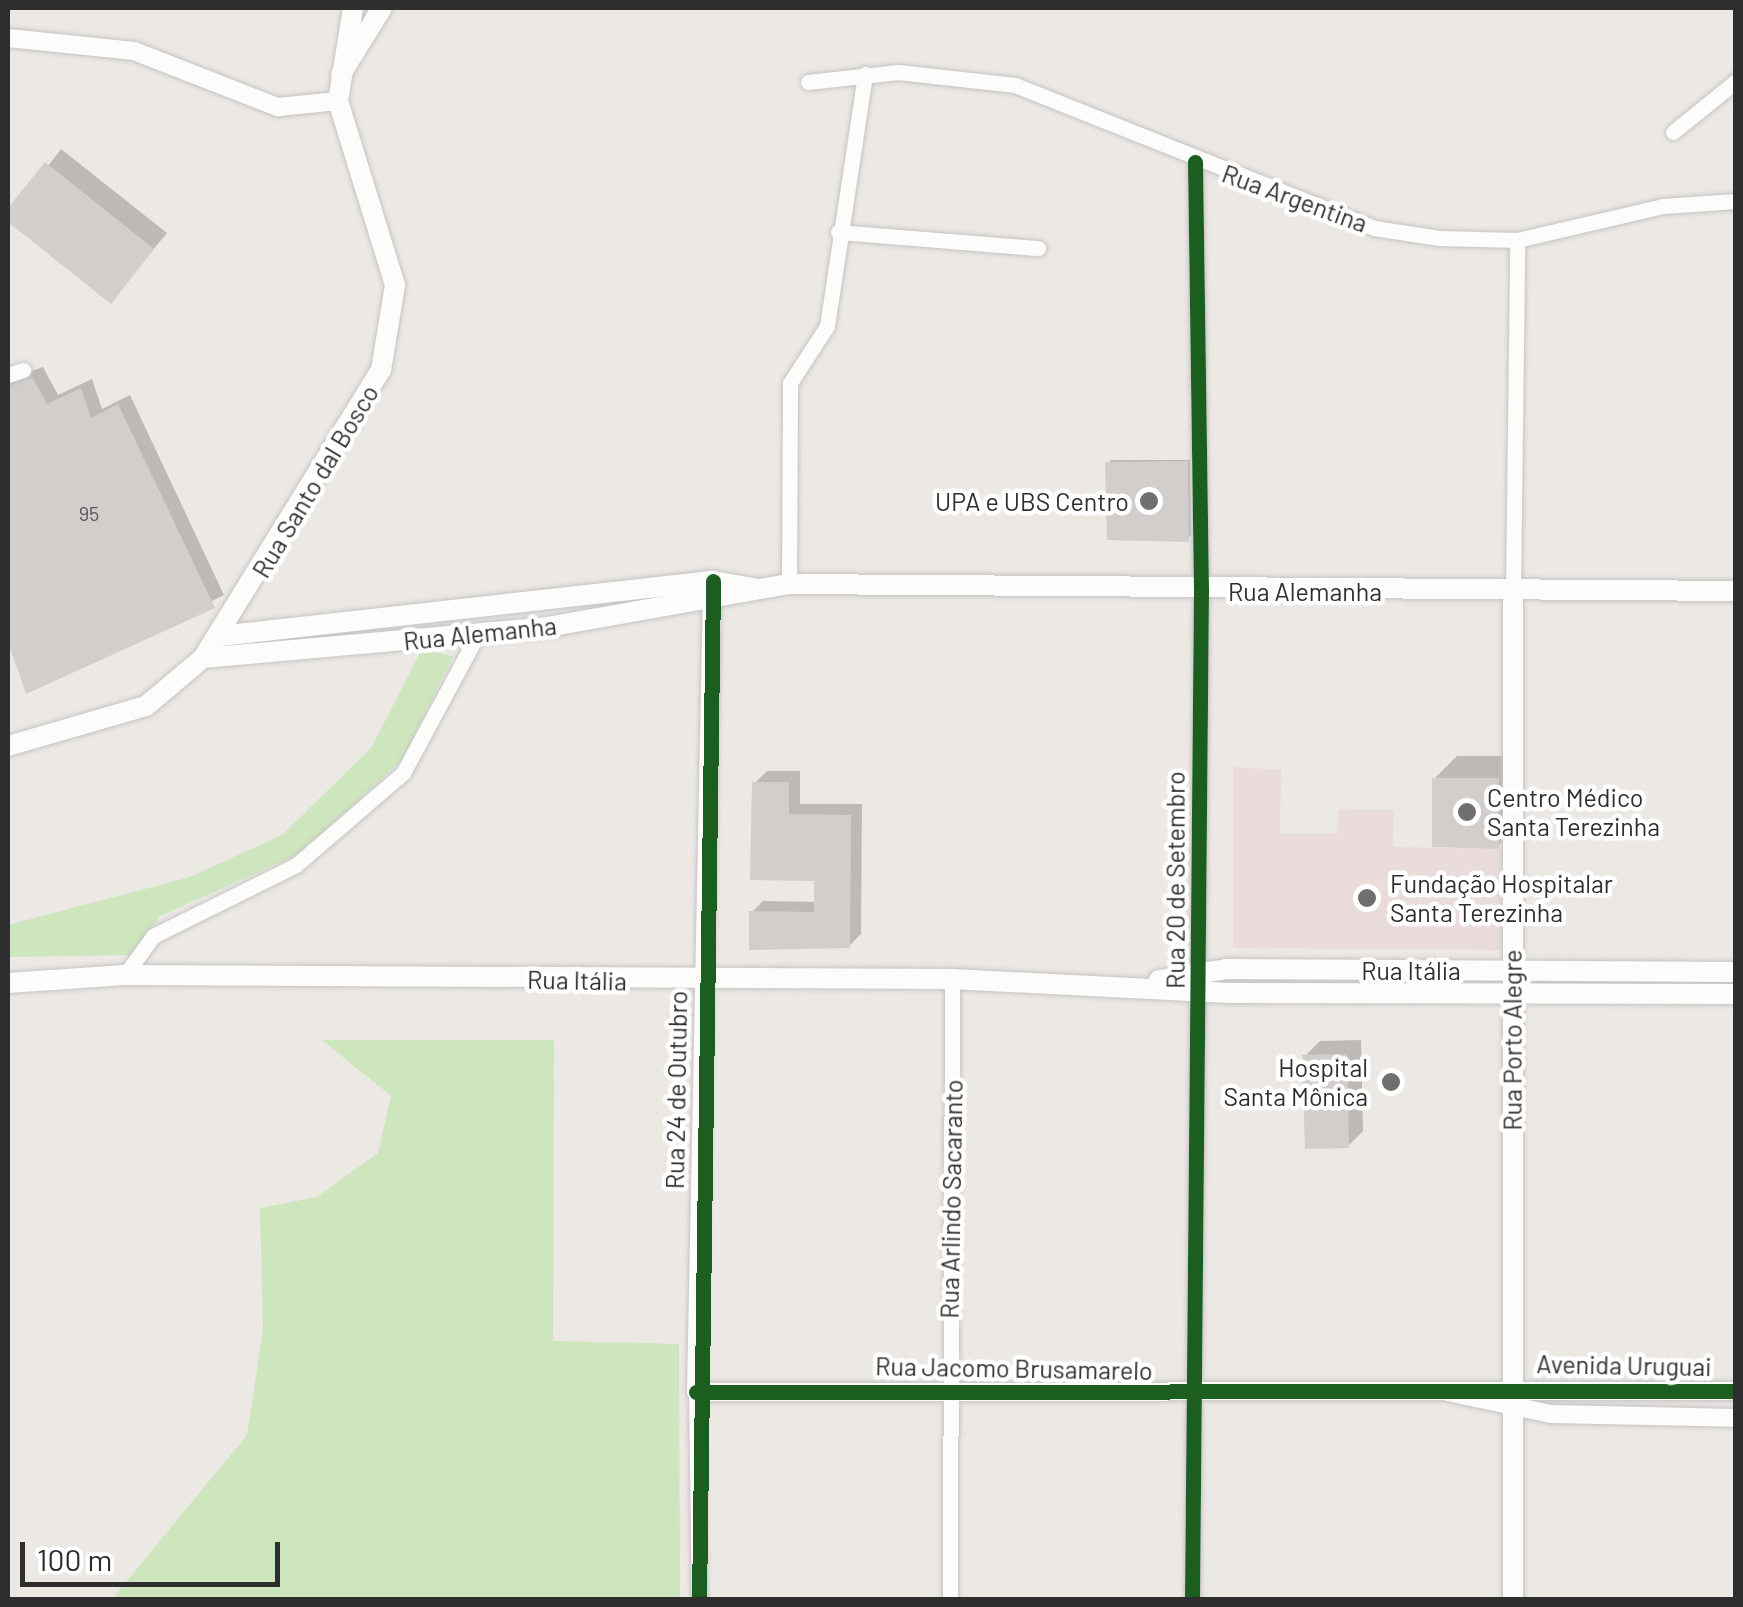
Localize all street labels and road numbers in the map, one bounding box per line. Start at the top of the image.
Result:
street label: Rua Argentina [1218,158,1372,238]
street label: Rua Santo dal Bosco [246,379,384,583]
street label: Rua Alemanha [1228,576,1382,606]
street label: Rua Alemanha [402,610,558,656]
street label: Rua 20 de Setembro [1160,771,1190,989]
street label: Rua Porto Alegre [1497,949,1527,1131]
street label: Rua Itália [1361,955,1461,985]
street label: Rua Itália [527,964,627,996]
street label: Rua 24 de Outubro [659,991,693,1189]
street label: Rua Arlindo Sacaranto [934,1079,968,1319]
street label: Avenida Uruguai [1536,1348,1712,1382]
street label: Rua Jacomo Brusamarelo [875,1351,1153,1385]

